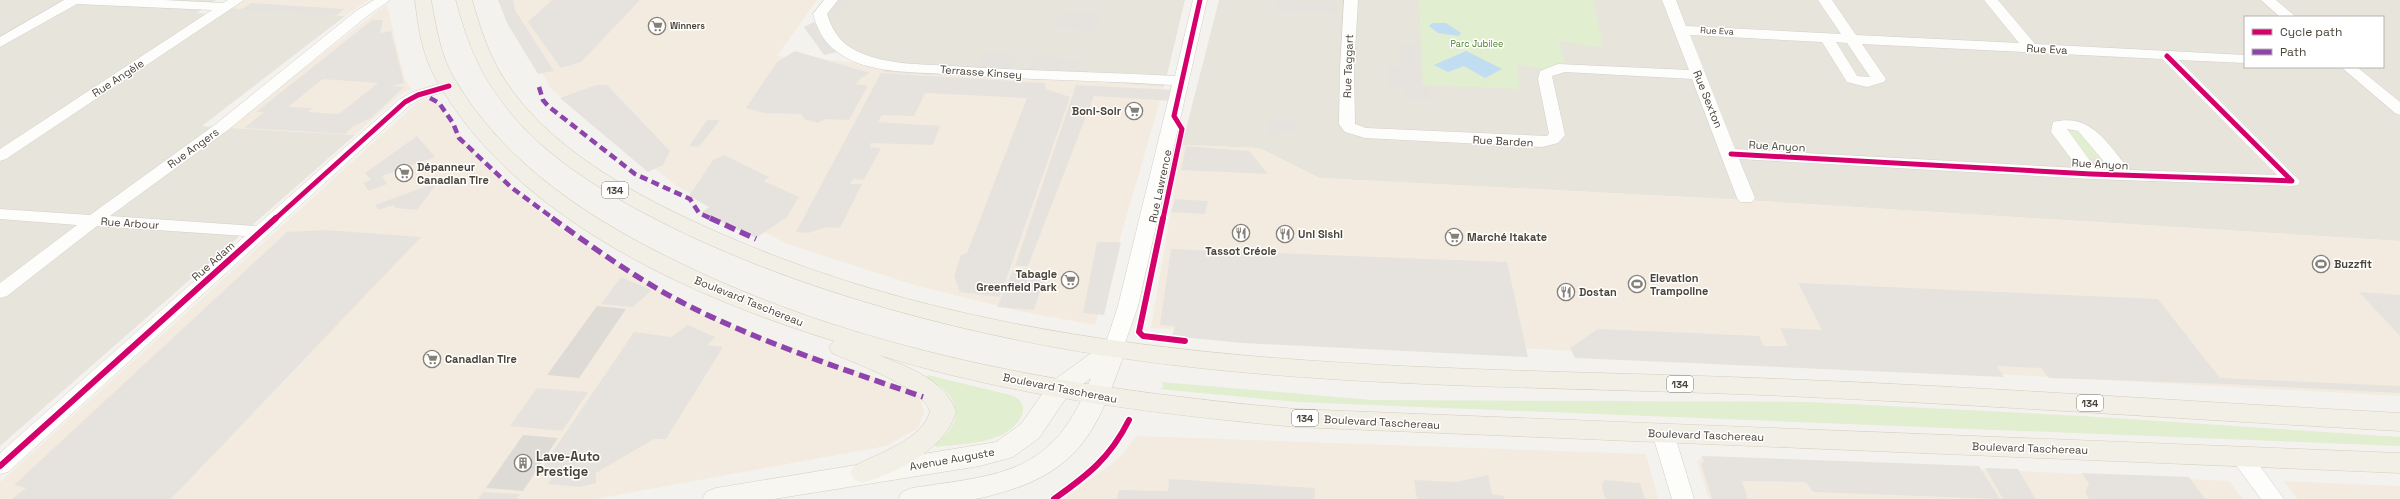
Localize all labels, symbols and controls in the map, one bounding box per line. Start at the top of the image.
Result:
supermarket icon: Winners [647,16,667,36]
legend [2244,16,2384,68]
place label: Winners [670,20,705,32]
street label: Rue Eva [1700,24,1734,38]
text: Cycle path [2280,24,2342,40]
street label: Rue Taggart [1340,34,1356,98]
park label: Parc Jubilee [1451,38,1503,50]
street label: Rue Eva [2026,41,2069,57]
text: Path [2280,44,2306,60]
street label: Rue Angèle [89,56,147,100]
street label: Terrasse Kinsey [939,62,1023,82]
street label: Rue Sexton [1690,68,1726,130]
supermarket icon: Boni-Soir [1124,101,1144,121]
place label: Boni-Soir [1072,104,1122,118]
street label: Rue Angers [165,125,222,171]
street label: Rue Barden [1472,132,1534,150]
street label: Rue Anyon [1748,138,1806,154]
street label: Rue Lawrence [1145,148,1175,224]
street label: Rue Anyon [2071,156,2129,172]
place label: Dépanneur Canadian Tire [417,160,489,187]
supermarket icon: Dépanneur Canadian Tire [394,163,414,183]
road number: 134 [602,182,628,198]
street label: Rue Arbour [100,214,160,232]
restaurant icon: Tassot Créole [1231,223,1251,243]
restaurant icon: Uni Sishi [1275,224,1295,244]
place label: Uni Sishi [1298,227,1343,241]
supermarket icon: Marché Itakate [1444,227,1464,247]
place label: Marché Itakate [1467,230,1547,244]
street label: Rue Adam [189,238,237,284]
place label: Tassot Créole [1205,244,1277,258]
sports icon: Buzzfit [2311,254,2331,274]
place label: Buzzfit [2334,257,2372,271]
place label: Tabagie Greenfield Park [976,267,1058,294]
supermarket icon: Tabagie Greenfield Park [1060,270,1080,290]
place label: Elevation Trampoline [1650,271,1708,298]
street label: Boulevard Taschereau [692,273,806,329]
sports icon: Elevation Trampoline [1627,274,1647,294]
restaurant icon: Dostan [1556,282,1576,302]
place label: Dostan [1579,285,1617,299]
supermarket icon: Canadian Tire [422,349,442,369]
place label: Canadian Tire [445,352,517,366]
street label: Boulevard Taschereau [1002,370,1118,406]
road number: 134 [1667,376,1693,392]
road number: 134 [2077,395,2103,411]
road number: 134 [1292,410,1318,426]
street label: Boulevard Taschereau [1324,412,1440,432]
street label: Boulevard Taschereau [1648,426,1764,444]
street label: Boulevard Taschereau [1972,439,2088,457]
street label: Avenue Auguste [908,445,996,473]
place label: Lave-Auto Prestige [536,448,600,480]
building icon: Lave-Auto Prestige [513,453,533,473]

